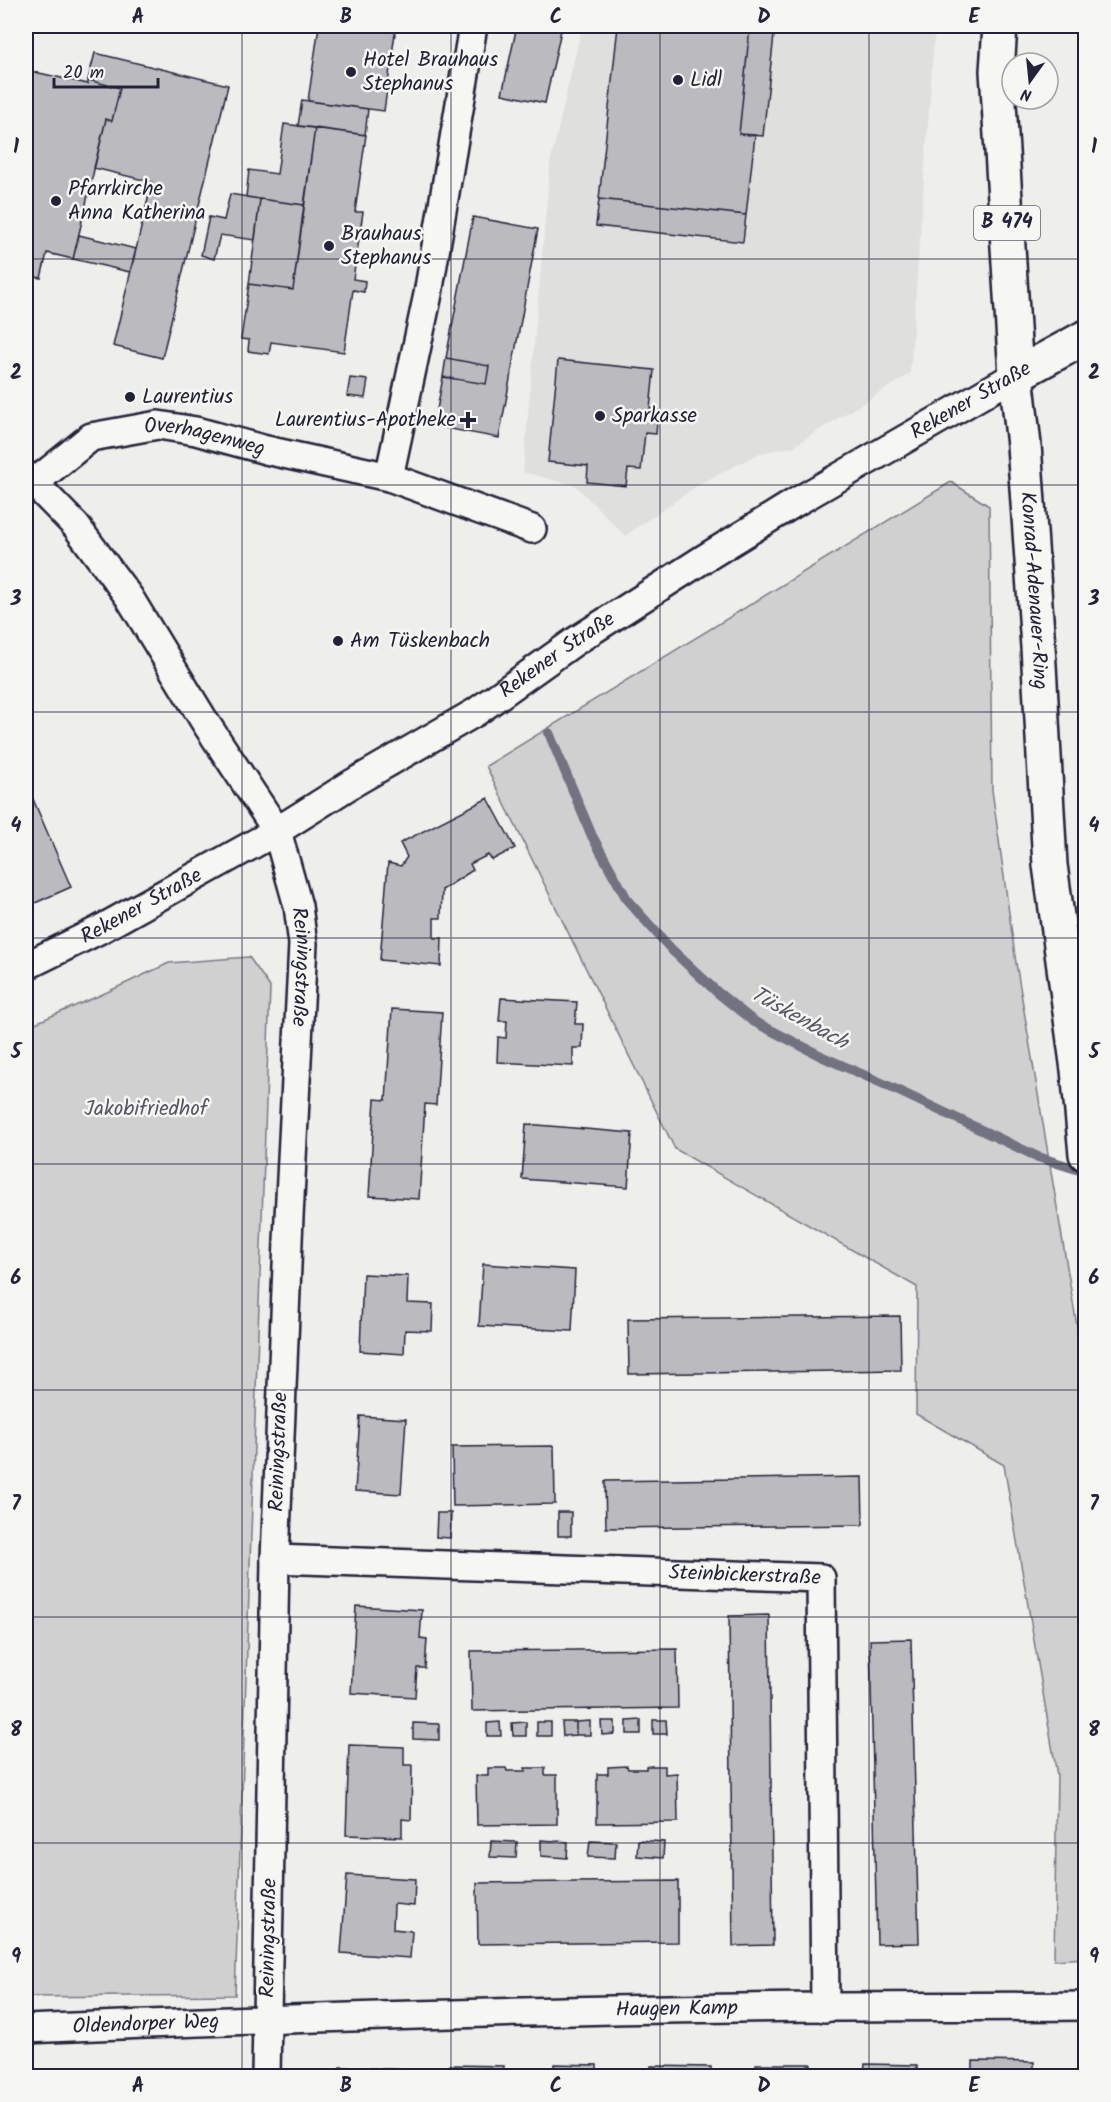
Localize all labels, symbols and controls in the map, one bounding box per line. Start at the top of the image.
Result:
text: A [132,2,144,34]
text: B [340,2,352,34]
text: C [550,2,562,34]
text: D [757,2,771,34]
text: E [968,2,980,34]
place label: Hotel Brauhaus Stephanus [363,44,498,101]
scale bar [54,51,158,89]
north arrow [1000,51,1060,111]
text: 20 m [63,59,104,88]
place label: Lidl [690,64,722,97]
marker: Hotel Brauhaus Stephanus [344,65,358,79]
marker: Lidl [671,73,685,87]
text: N [1018,81,1035,107]
text: 1 [13,132,19,164]
text: 1 [1091,132,1097,164]
place label: Pfarrkirche Anna Katherina [68,173,206,230]
marker: Pfarrkirche Anna Katherina [49,194,63,208]
road number: B 474 [974,206,1040,240]
place label: Brauhaus Stephanus [341,218,431,275]
marker: Brauhaus Stephanus [322,239,336,253]
street label: Rekener Straße [904,353,1038,449]
text: 2 [10,358,22,390]
text: 2 [1088,358,1100,390]
place label: Laurentius [142,381,233,414]
marker: Laurentius [123,390,137,404]
place label: Sparkasse [612,400,698,433]
place label: Laurentius-Apotheke [275,404,457,437]
street label: Overhagenweg [141,409,269,466]
marker: Sparkasse [593,409,607,423]
marker: Laurentius-Apotheke [461,413,475,427]
street label: Konrad-Adenauer-Ring [1011,490,1057,690]
text: 3 [10,584,22,616]
text: 3 [1088,584,1100,616]
street label: Rekener Straße [492,603,622,707]
place label: Am Tüskenbach [350,625,490,658]
marker: Am Tüskenbach [331,634,345,648]
text: 4 [11,811,22,843]
text: 4 [1089,811,1100,843]
street label: Rekener Straße [75,859,209,953]
street label: Reiningstraße [282,905,319,1028]
water label: Tüskenbach [744,978,856,1061]
text: 5 [10,1037,23,1069]
text: 5 [1088,1037,1101,1069]
park label: Jakobifriedhof [84,1093,210,1126]
text: 6 [11,1263,22,1295]
text: 6 [1089,1263,1100,1295]
street label: Reiningstraße [260,1391,298,1512]
text: 7 [11,1489,21,1521]
text: 7 [1089,1489,1099,1521]
street label: Steinbickerstraße [668,1556,822,1595]
text: 8 [10,1715,22,1747]
text: 8 [1088,1715,1100,1747]
street label: Reiningstraße [251,1877,287,1998]
text: 9 [11,1942,21,1974]
text: 9 [1089,1942,1099,1974]
street label: Haugen Kamp [615,1992,738,2026]
street label: Oldendorper Weg [72,2005,220,2044]
text: A [132,2071,144,2102]
text: B [340,2071,352,2102]
text: C [550,2071,562,2102]
text: D [757,2071,771,2102]
text: E [968,2071,980,2102]

